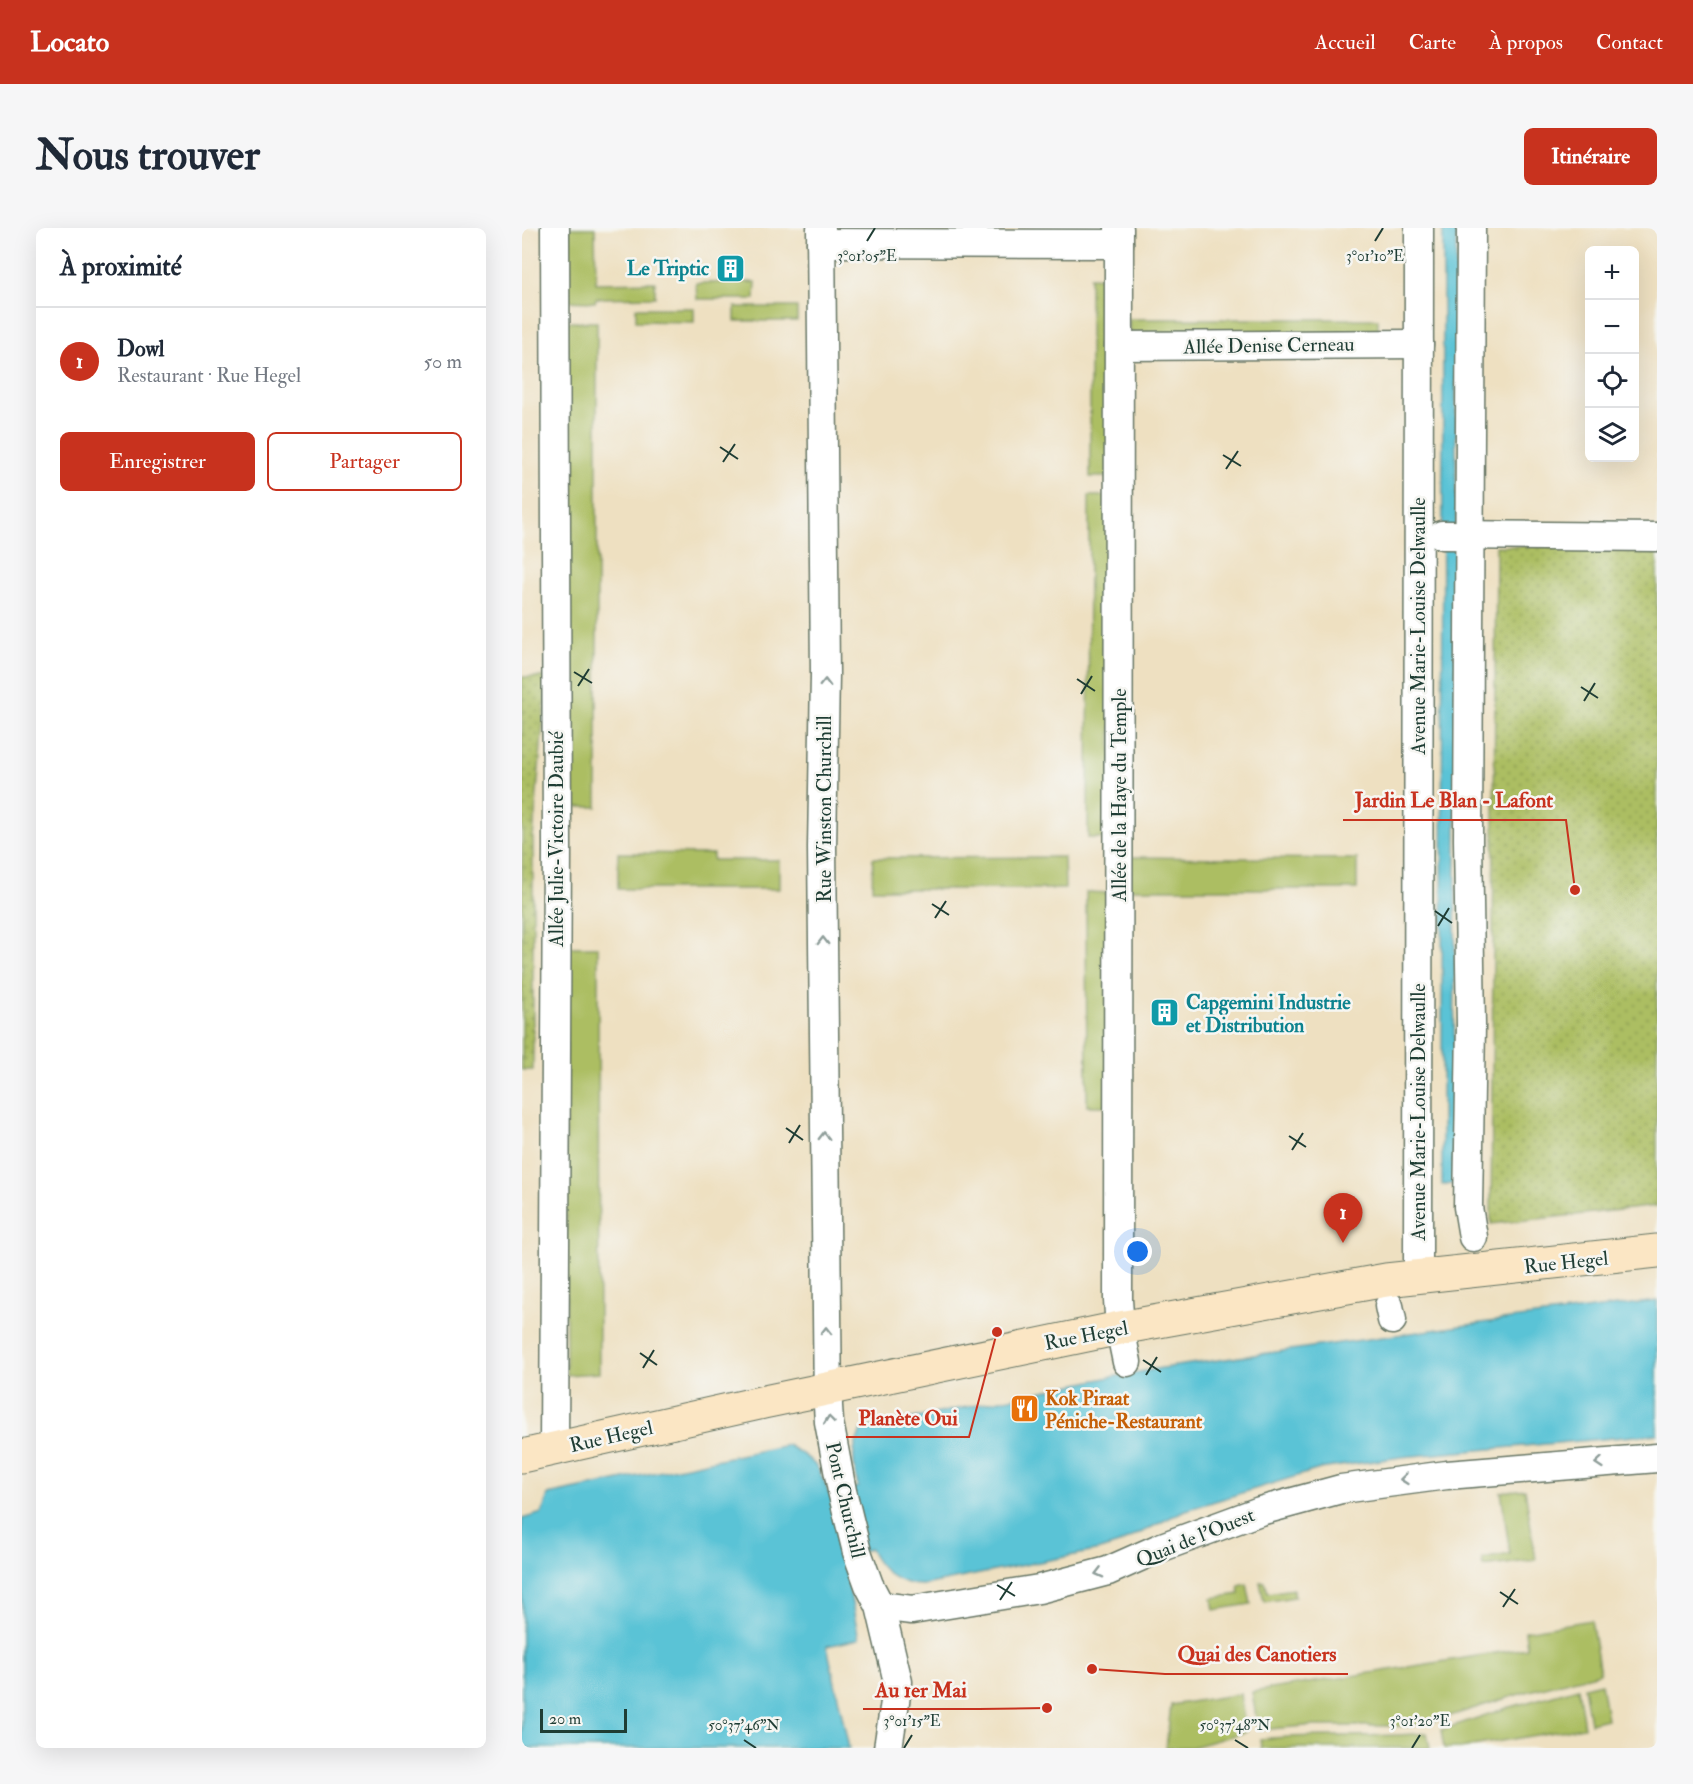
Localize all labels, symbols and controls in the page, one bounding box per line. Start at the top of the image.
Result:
text: Locato [30,25,109,60]
text: Accueil [1315,29,1376,56]
text: Carte [1409,29,1456,56]
text: À propos [1489,29,1563,56]
text: Contact [1596,29,1663,56]
button: Itinéraire [1524,128,1657,185]
text: Nous trouver [36,130,260,182]
map controls [1585,246,1639,462]
button: + [1585,246,1639,300]
text: 3°01'05"E [837,247,897,266]
text: 3°01'10"E [1346,247,1404,266]
text: À proximité [60,251,182,283]
building icon: Le Triptic [714,252,746,284]
place label: Le Triptic [627,256,710,282]
button: − [1585,300,1639,354]
street label: Allée Denise Cerneau [1182,332,1355,360]
text: Dowl [117,335,164,363]
text: 1 [76,349,83,374]
text: 50 m [423,349,462,374]
button: locate [1585,354,1639,408]
text: Restaurant · Rue Hegel [117,363,301,388]
button: layers [1585,408,1639,462]
button: Enregistrer [60,432,255,491]
button: Partager [267,432,462,491]
street label: Avenue Marie-Louise Delwaulle [1406,497,1431,756]
one-way arrow [819,679,831,688]
street label: Allée de la Haye du Temple [1107,688,1133,903]
street label: Rue Winston Churchill [812,715,837,903]
street label: Allée Julie-Victoire Daubié [544,730,569,948]
callout: Jardin Le Blan - Lafont [1343,781,1566,820]
text: Jardin Le Blan - Lafont [1354,787,1553,814]
one-way arrow [817,937,829,946]
street label: Avenue Marie-Louise Delwaulle [1406,983,1431,1242]
place label: Capgemini Industrie et Distribution [1186,990,1351,1038]
building icon: Capgemini Industrie et Distribution [1149,997,1181,1029]
one-way arrow [818,1132,831,1141]
pin: 1 [1324,1194,1362,1243]
your location [1123,1237,1152,1266]
street label: Rue Hegel [1523,1246,1610,1279]
street label: Rue Hegel [1042,1315,1130,1356]
one-way arrow [820,1327,832,1336]
place label: Kok Piraat Péniche-Restaurant [1045,1386,1203,1434]
restaurant icon: Kok Piraat Péniche-Restaurant [1008,1393,1040,1425]
callout: Planète Oui [846,1398,969,1437]
text: Planète Oui [858,1405,958,1432]
street label: Rue Hegel [567,1415,655,1458]
one-way arrow [823,1415,836,1424]
street label: Pont Churchill [820,1440,871,1561]
one-way arrow [1594,1456,1603,1469]
one-way arrow [1400,1472,1409,1485]
street label: Quai de l'Ouest [1132,1502,1259,1573]
one-way arrow [1094,1566,1105,1578]
callout: Quai des Canotiers [1165,1635,1348,1674]
text: Quai des Canotiers [1178,1641,1336,1668]
callout: Au 1er Mai [863,1670,979,1709]
text: Au 1er Mai [874,1677,967,1704]
scale bar [540,1706,627,1734]
text: 20 m [549,1709,581,1729]
text: 3°01'15"E [883,1712,941,1731]
text: 3°01'20"E [1390,1712,1450,1731]
text: 50°37'46"N [708,1716,780,1735]
text: 50°37'48"N [1199,1716,1271,1735]

